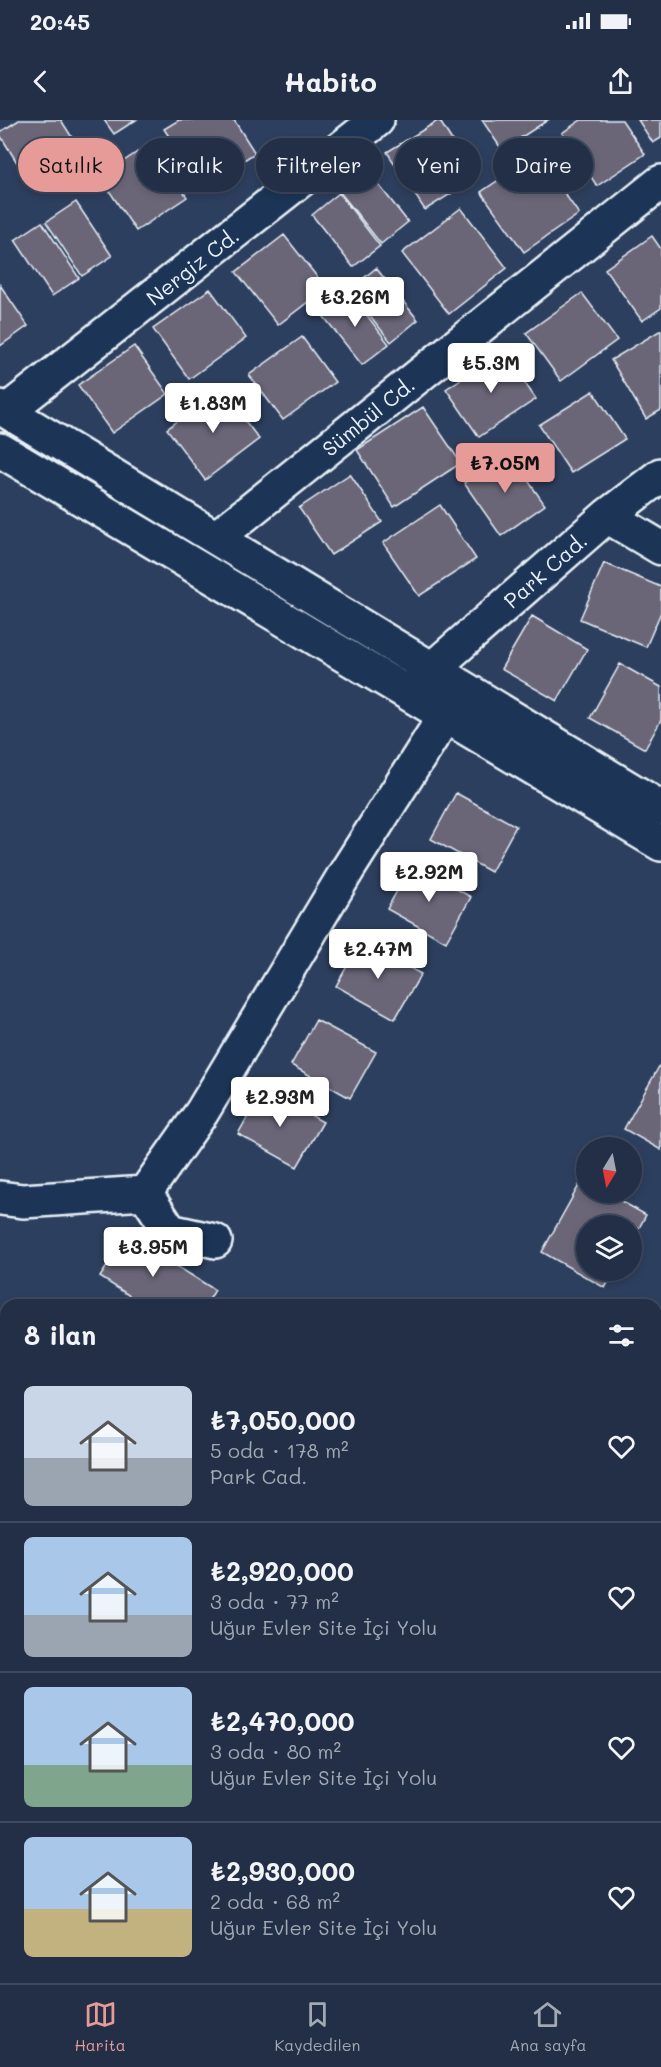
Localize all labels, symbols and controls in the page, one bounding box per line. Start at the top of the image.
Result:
text: 20:45 [30,7,90,36]
text: Habito [284,64,377,99]
icon: back [24,65,57,98]
icon: share [604,65,637,98]
chip: Satılık [18,138,124,192]
chip: Kiralık [136,138,244,192]
chip: Filtreler [256,138,383,192]
chip: Yeni [395,138,481,192]
chip: Daire [493,138,593,192]
street label: Nergiz Cd. [140,221,244,311]
pin: ₺3.26M [306,277,404,328]
text: ₺3.26M [320,283,390,309]
pin: ₺5.3M [449,343,533,394]
text: ₺5.3M [462,349,520,375]
street label: Sümbül Cd. [316,370,420,462]
pin: ₺1.83M [164,383,262,434]
text: ₺1.83M [179,389,247,415]
pin: ₺7.05M [456,443,554,494]
text: ₺7.05M [470,449,540,475]
street label: Park Cad. [498,526,592,614]
pin: ₺2.92M [380,852,478,903]
text: ₺2.92M [394,858,464,884]
pin: ₺2.47M [329,929,427,980]
text: ₺2.47M [343,935,413,961]
pin: ₺2.93M [231,1077,329,1128]
text: ₺2.93M [245,1083,315,1109]
north arrow [576,1137,642,1203]
map controls [576,1137,642,1281]
button: layers [576,1215,642,1281]
pin: ₺3.95M [104,1227,202,1278]
text: ₺3.95M [118,1233,188,1259]
text: 8 ilan [24,1318,96,1352]
icon: filters [605,1319,638,1352]
text: ₺7,050,000 [210,1403,355,1437]
icon: home [72,1410,144,1482]
icon: heart [605,1430,638,1463]
text: 5 oda · 178 m² [210,1437,349,1463]
text: Park Cad. [210,1463,307,1489]
text: ₺2,920,000 [210,1554,354,1588]
icon: home [72,1561,144,1633]
icon: heart [605,1581,638,1614]
text: 3 oda · 77 m² [210,1588,339,1614]
text: Uğur Evler Site İçi Yolu [210,1614,437,1640]
text: ₺2,470,000 [210,1704,355,1738]
icon: home [72,1711,144,1783]
icon: heart [605,1731,638,1764]
text: 3 oda · 80 m² [210,1738,341,1764]
text: Uğur Evler Site İçi Yolu [210,1764,437,1790]
text: ₺2,930,000 [210,1854,355,1888]
icon: home [72,1861,144,1933]
icon: heart [605,1881,638,1914]
text: 2 oda · 68 m² [210,1888,340,1914]
text: Uğur Evler Site İçi Yolu [210,1914,437,1940]
tab: Harita [74,1998,126,2055]
tab: Kaydedilen [275,1998,360,2055]
tab: Ana sayfa [509,1998,587,2055]

